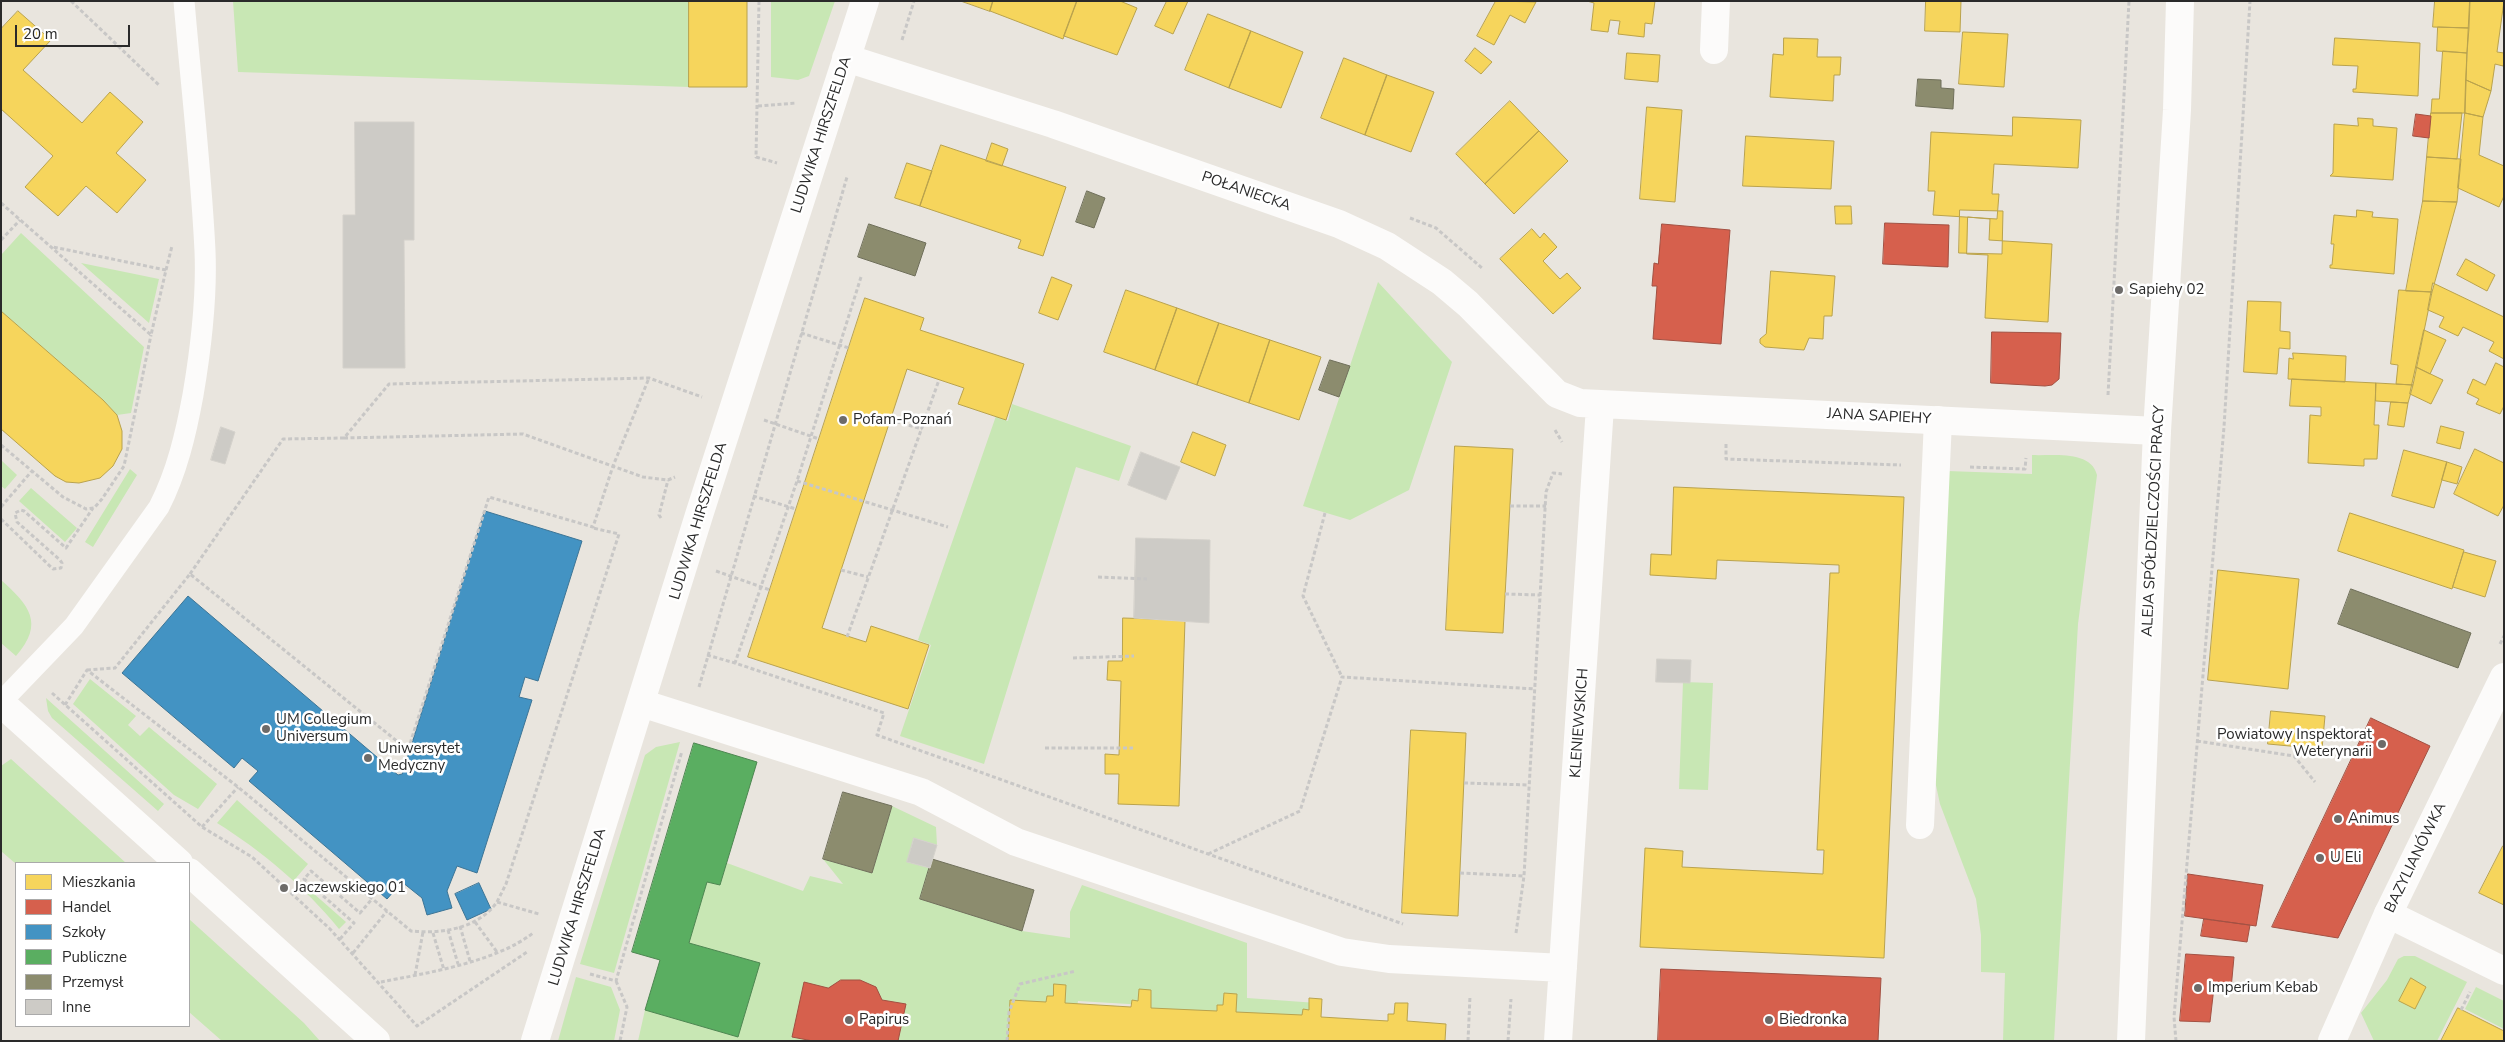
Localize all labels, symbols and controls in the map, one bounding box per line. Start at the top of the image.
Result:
scale bar [18,15,132,47]
text: 20 m [23,24,58,44]
street label: LUDWIKA HIRSZFELDA [788,54,856,216]
street label: POŁANIECKA [1199,168,1293,216]
place label: Sapiehy 02 [2129,281,2204,299]
marker: Sapiehy 02 [2113,284,2125,296]
street label: JANA SAPIEHY [1826,405,1932,429]
street label: ALEJA SPÓŁDZIELCZOŚCI PRACY [2139,405,2169,637]
place label: Pofam-Poznań [853,411,952,429]
marker: Pofam-Poznań [837,414,849,426]
street label: LUDWIKA HIRSZFELDA [666,440,732,602]
street label: KLENIEWSKICH [1567,667,1593,779]
place label: UM Collegium Universum [276,711,372,746]
marker: UM Collegium Universum [260,723,272,735]
place label: Powiatowy Inspektorat Weterynarii [2217,726,2372,761]
marker: Powiatowy Inspektorat Weterynarii [2376,738,2388,750]
place label: Uniwersytet Medyczny [378,740,460,775]
marker: Uniwersytet Medyczny [362,752,374,764]
street label: BAZYLIANÓWKA [2381,800,2451,916]
place label: Animus [2348,810,2399,828]
marker: Animus [2332,813,2344,825]
street label: LUDWIKA HIRSZFELDA [545,826,611,988]
place label: U Eli [2330,849,2361,867]
marker: U Eli [2314,852,2326,864]
legend [15,862,190,1027]
text: Mieszkania [62,872,136,892]
place label: Jaczewskiego 01 [294,879,406,897]
marker: Jaczewskiego 01 [278,882,290,894]
text: Handel [62,897,111,917]
text: Szkoły [62,922,106,942]
text: Publiczne [62,947,127,967]
text: Przemysł [62,972,124,992]
place label: Imperium Kebab [2208,979,2318,997]
marker: Imperium Kebab [2192,982,2204,994]
text: Inne [62,997,91,1017]
place label: Papirus [859,1011,909,1029]
place label: Biedronka [1779,1011,1847,1029]
marker: Papirus [843,1014,855,1026]
marker: Biedronka [1763,1014,1775,1026]

